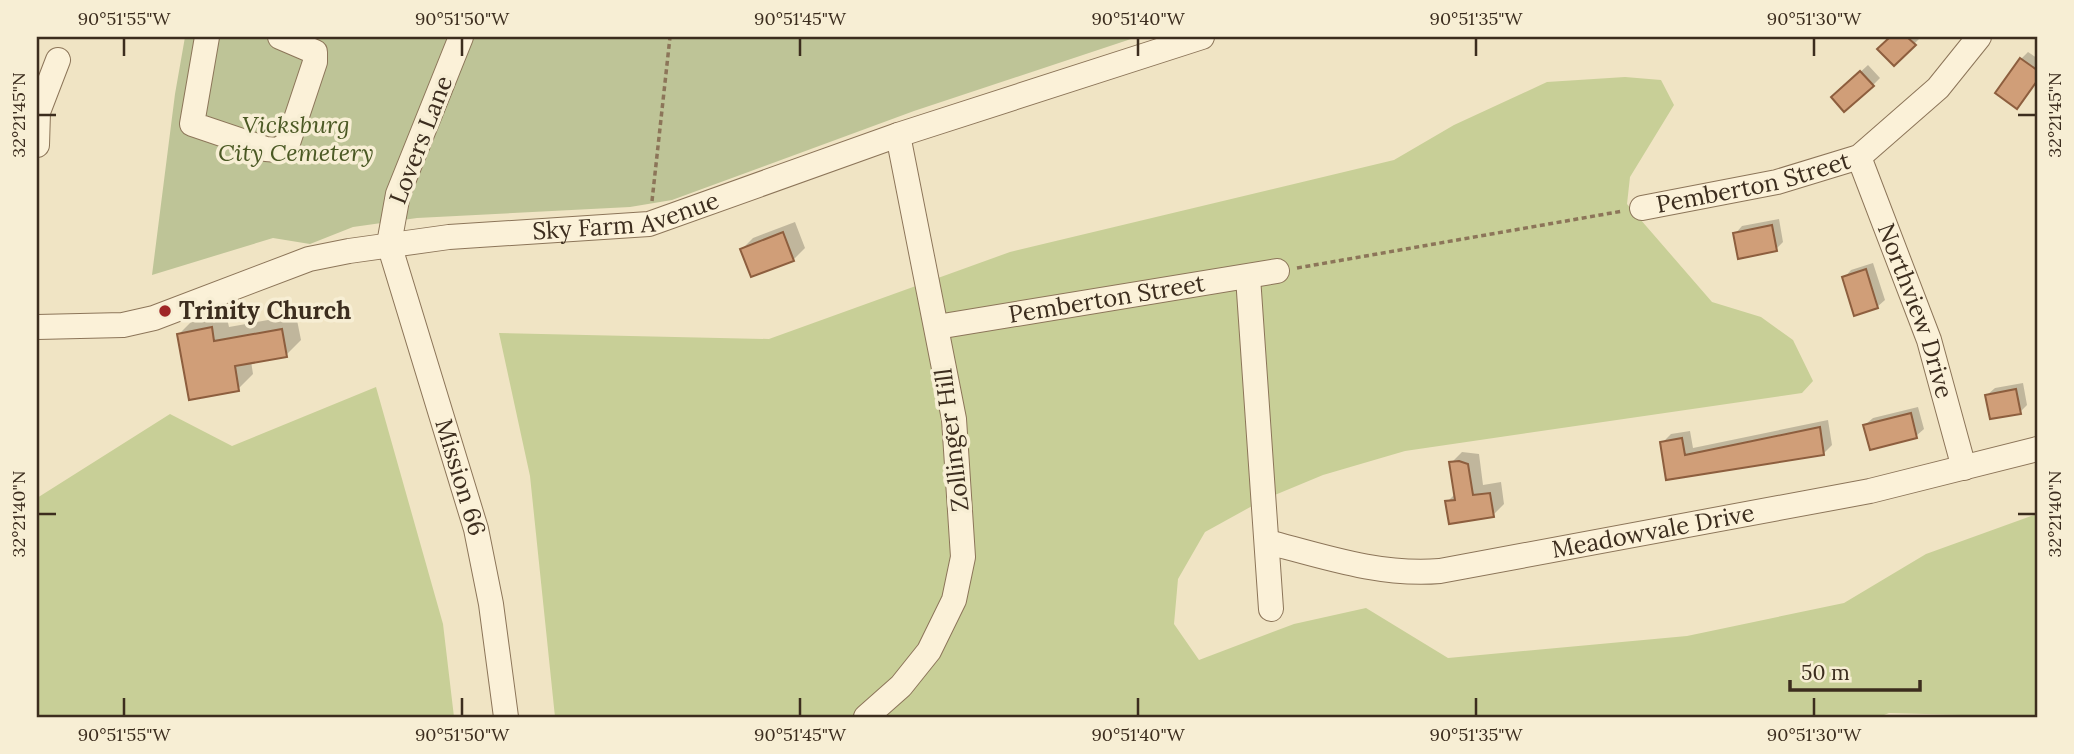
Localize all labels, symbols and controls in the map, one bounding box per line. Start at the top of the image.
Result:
text: 90°51'55"W [78,7,171,30]
text: 90°51'50"W [415,7,510,30]
text: 90°51'45"W [754,7,847,30]
text: 90°51'40"W [1091,7,1186,30]
text: 90°51'35"W [1430,7,1524,30]
text: 90°51'30"W [1767,7,1862,30]
street label: Lovers Lane [382,71,459,208]
text: 32°21'45"N [7,72,30,158]
text: 32°21'45"N [2043,72,2066,158]
park label: Vicksburg City Cemetery [218,109,374,168]
street label: Pemberton Street [1653,144,1855,220]
street label: Sky Farm Avenue [531,184,723,247]
street label: Northview Drive [1871,219,1960,402]
street label: Pemberton Street [1006,267,1208,330]
place label: Trinity Church [179,295,351,326]
marker: Trinity Church [157,303,173,319]
street label: Zollinger Hill [927,367,976,514]
street label: Mission 66 [428,415,493,539]
text: 32°21'40"N [7,471,30,558]
text: 32°21'40"N [2043,471,2066,558]
street label: Meadowvale Drive [1549,497,1757,565]
scale bar [1790,649,1920,693]
text: 50 m [1801,659,1850,686]
text: 90°51'55"W [78,723,171,746]
text: 90°51'50"W [415,723,510,746]
text: 90°51'45"W [754,723,847,746]
text: 90°51'40"W [1091,723,1186,746]
text: 90°51'35"W [1430,723,1524,746]
text: 90°51'30"W [1767,723,1862,746]

